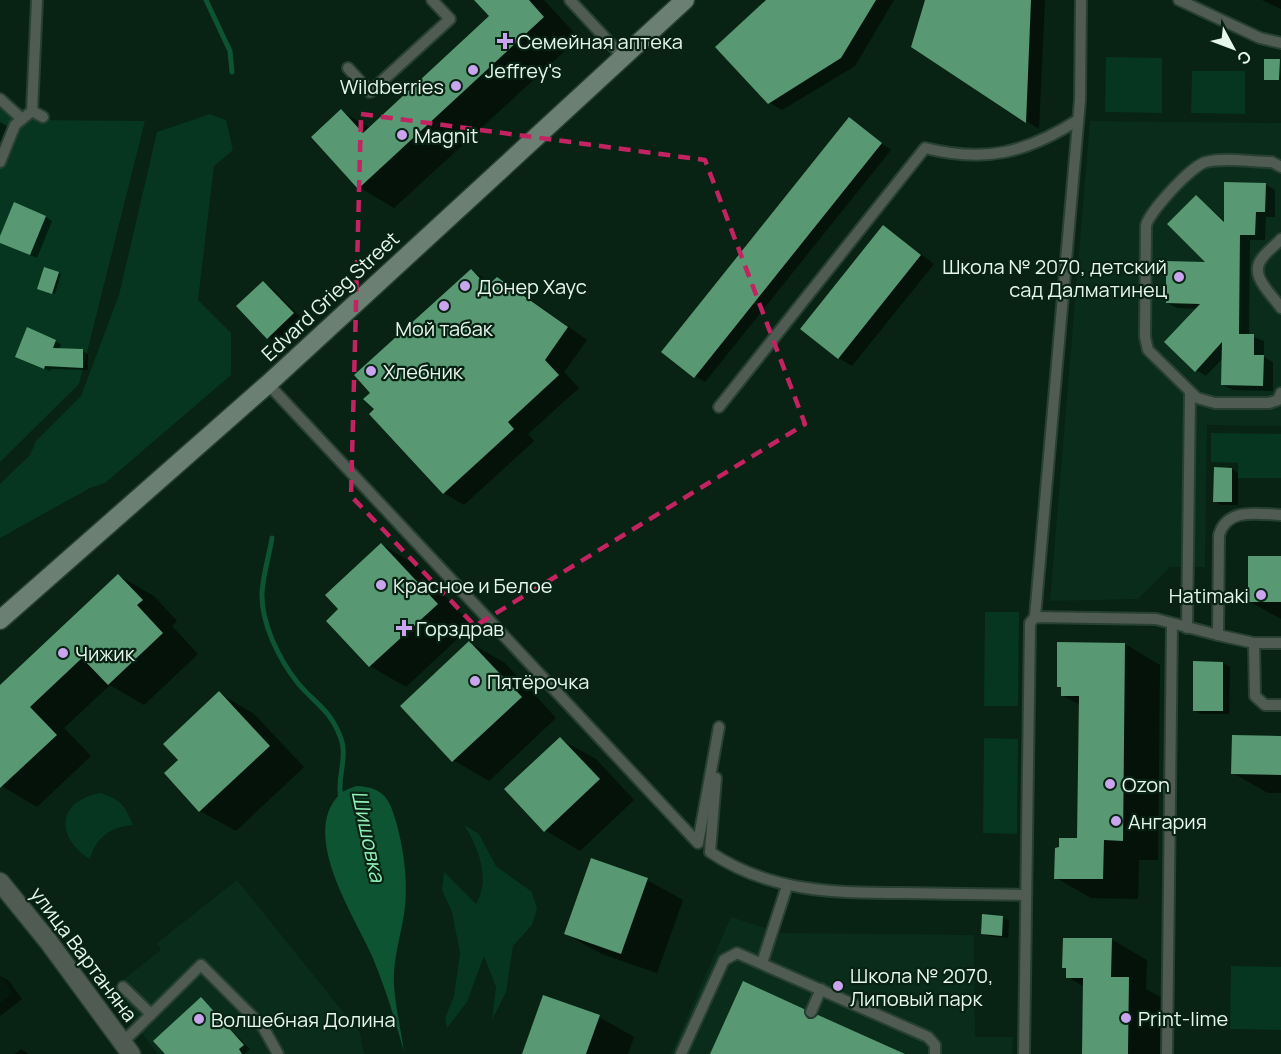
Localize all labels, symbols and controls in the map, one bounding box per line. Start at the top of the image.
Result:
north arrow [1203,18,1263,78]
place label: Семейная аптека [517,28,683,55]
marker: Семейная аптека [498,34,512,48]
text: С [1232,46,1257,70]
place label: Jeffrey's [485,57,561,84]
marker: Jeffrey's [466,63,480,77]
place label: Wildberries [340,73,444,100]
marker: Wildberries [449,79,463,93]
place label: Magnit [414,122,478,149]
marker: Magnit [395,128,409,142]
street label: Edvard Grieg Street [255,225,405,367]
place label: Школа № 2070, детский сад Далматинец [942,253,1168,303]
marker: Школа № 2070, детский сад Далматинец [1172,270,1186,284]
place label: Донер Хаус [477,273,587,300]
marker: Донер Хаус [458,279,472,293]
marker: Мой табак [437,299,451,313]
place label: Мой табак [395,315,494,342]
place label: Хлебник [383,358,464,385]
marker: Хлебник [364,364,378,378]
place label: Красное и Белое [393,572,552,599]
marker: Красное и Белое [374,578,388,592]
place label: Hatimaki [1169,582,1249,609]
marker: Hatimaki [1254,588,1268,602]
place label: Горздрав [416,615,504,642]
marker: Горздрав [397,621,411,635]
place label: Чижик [75,640,136,667]
marker: Чижик [56,646,70,660]
place label: Пятёрочка [487,668,589,695]
marker: Пятёрочка [468,674,482,688]
place label: Ozon [1122,771,1170,798]
marker: Ozon [1103,777,1117,791]
water label: Шишовка [346,788,393,886]
place label: Ангария [1128,808,1207,835]
marker: Ангария [1109,814,1123,828]
street label: улица Вартаняна [24,881,144,1027]
place label: Школа № 2070, Липовый парк [850,962,994,1012]
marker: Школа № 2070, Липовый парк [831,979,845,993]
place label: Print-lime [1138,1005,1228,1032]
place label: Волшебная Долина [211,1006,396,1033]
marker: Print-lime [1119,1011,1133,1025]
marker: Волшебная Долина [192,1012,206,1026]

